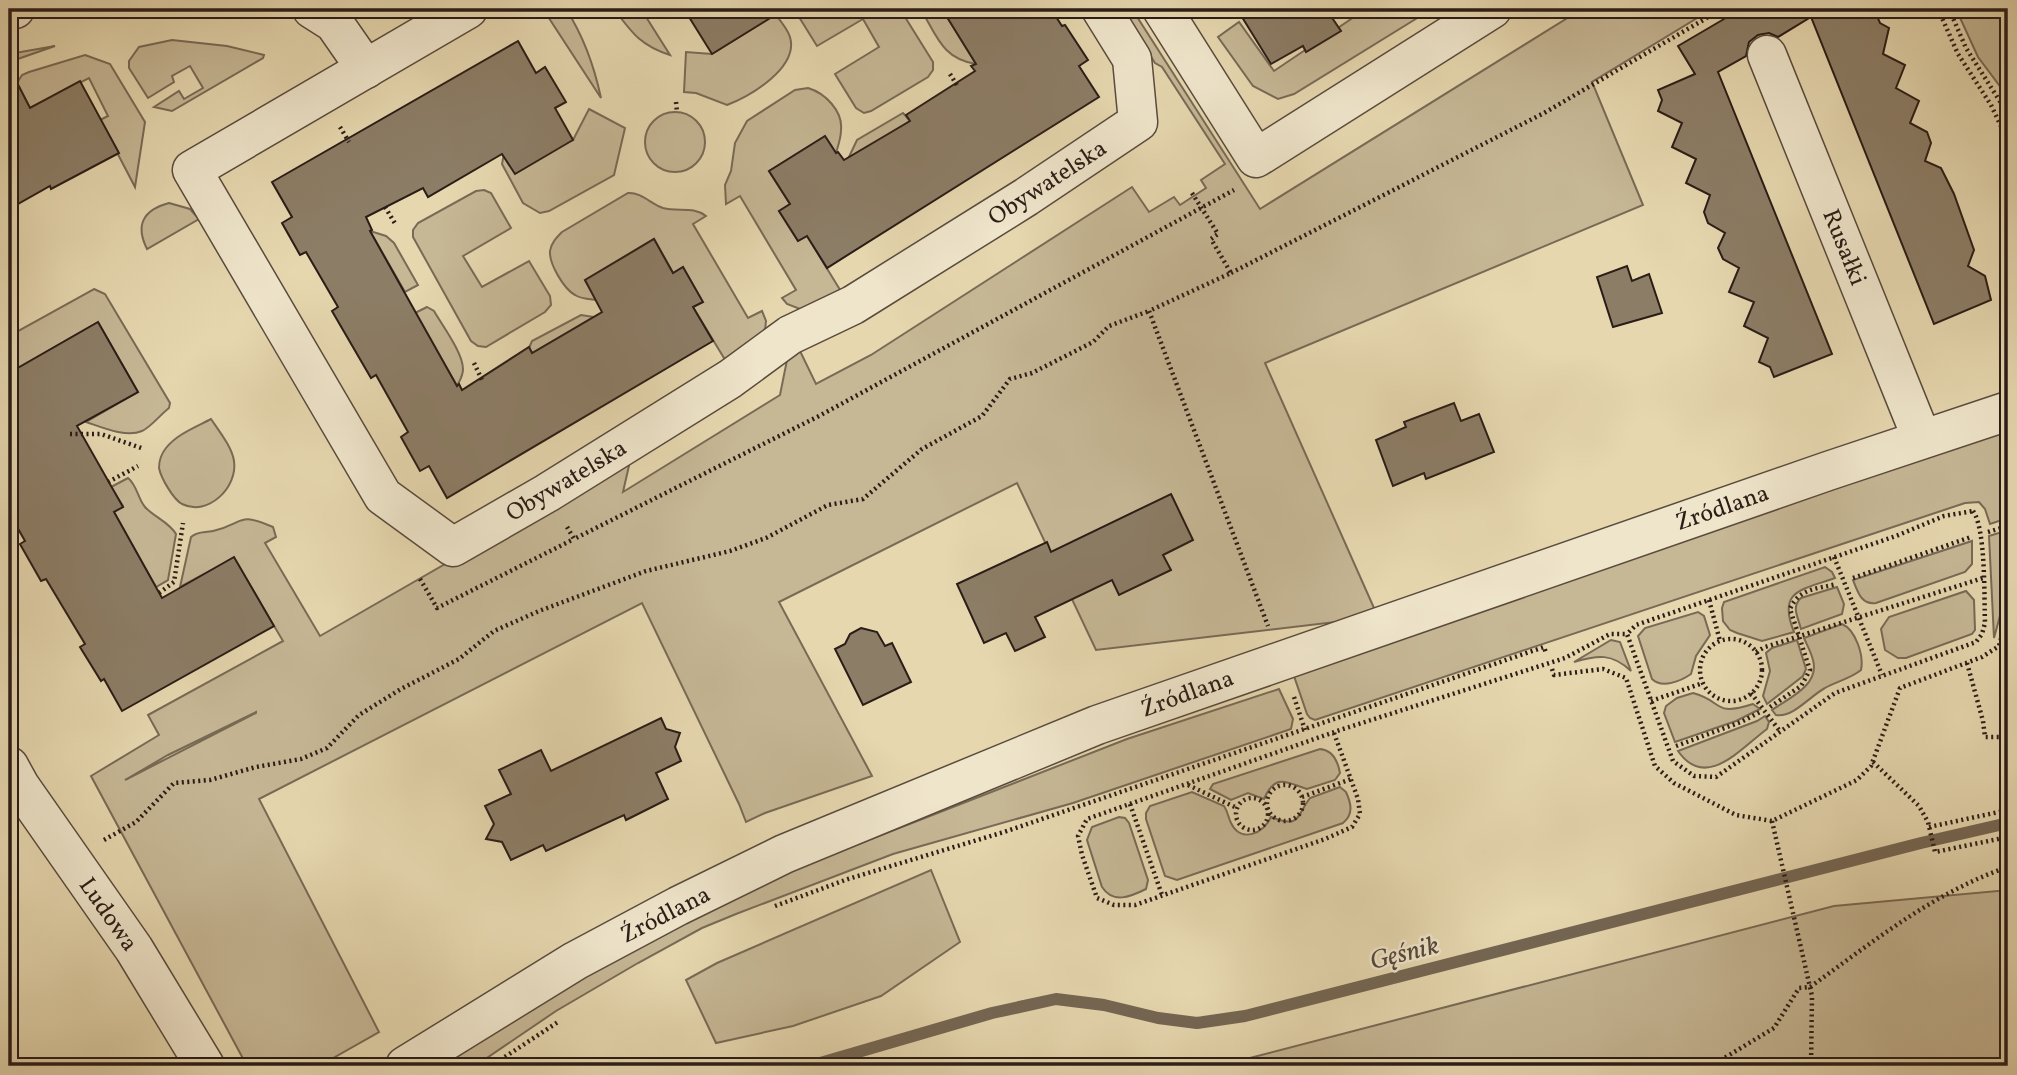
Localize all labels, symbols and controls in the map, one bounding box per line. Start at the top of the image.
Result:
street label: Obywatelska [982,132,1114,235]
street label: Rusałki [1812,204,1874,291]
street label: Obywatelska [500,432,634,531]
street label: Źródlana [1671,477,1774,541]
street label: Źródlana [1136,662,1239,727]
street label: Ludowa [69,871,145,959]
street label: Źródlana [615,879,717,953]
water label: Gęśnik [1366,928,1443,980]

